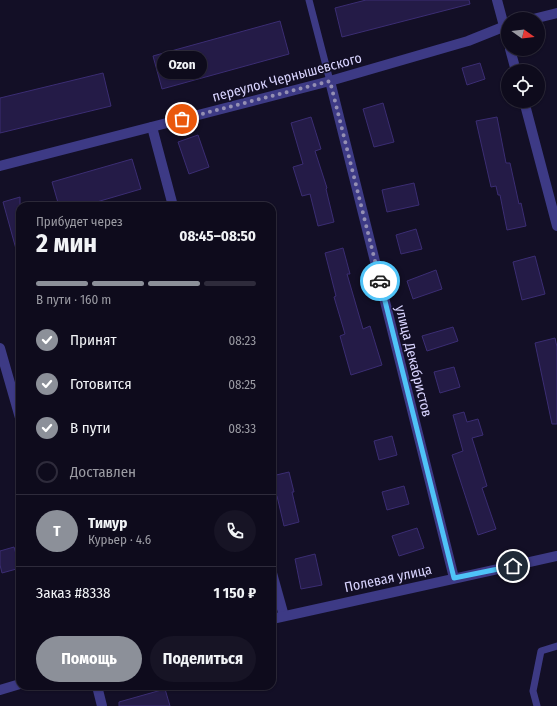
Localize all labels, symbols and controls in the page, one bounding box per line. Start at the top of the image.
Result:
north arrow [501,12,545,56]
map controls [501,12,545,108]
street label: переулок Чернышевского [211,49,364,106]
callout: Ozon [157,51,207,79]
text: Ozon [168,57,196,72]
button: locate [501,64,545,108]
pin [165,102,199,136]
icon: bag [171,108,193,130]
text: Прибудет через [36,214,123,229]
text: 08:45–08:50 [179,227,256,245]
text: 2 мин [36,228,97,259]
courier [360,261,400,301]
icon: car [369,270,391,292]
text: В пути · 160 m [36,292,111,307]
street label: улица Декабристов [391,304,436,419]
icon: check [36,329,58,351]
text: Принят [70,331,117,349]
text: 08:23 [228,333,256,348]
icon: check [36,373,58,395]
text: Готовится [70,375,132,393]
text: 08:25 [228,377,256,392]
icon: check [36,417,58,439]
text: В пути [70,419,111,437]
text: 08:33 [228,421,256,436]
text: Доставлен [70,463,136,481]
button: phone [214,510,256,552]
text: Тимур [88,514,127,532]
text: Т [53,522,61,540]
text: Курьер · 4.6 [88,532,151,547]
pin [496,549,530,583]
icon: home [502,555,524,577]
street label: Полевая улица [343,561,433,596]
text: Заказ #8338 [36,584,110,602]
text: 1 150 ₽ [213,584,256,602]
button: Помощь [36,636,142,682]
button: Поделиться [150,636,256,682]

